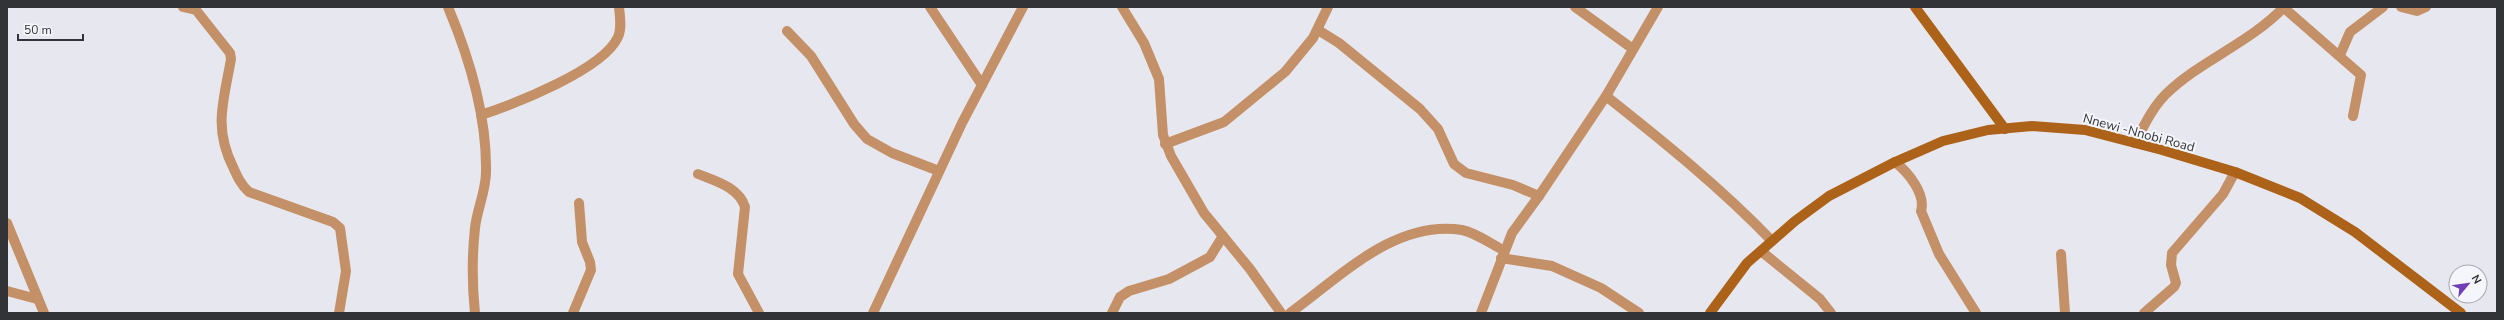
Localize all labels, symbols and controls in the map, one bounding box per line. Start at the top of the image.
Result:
scale bar [18,16,83,42]
text: 50 m [24,22,52,38]
street label: Nnewi -Nnobi Road [2081,109,2197,157]
north arrow [2448,264,2488,304]
text: N [2468,272,2485,287]

